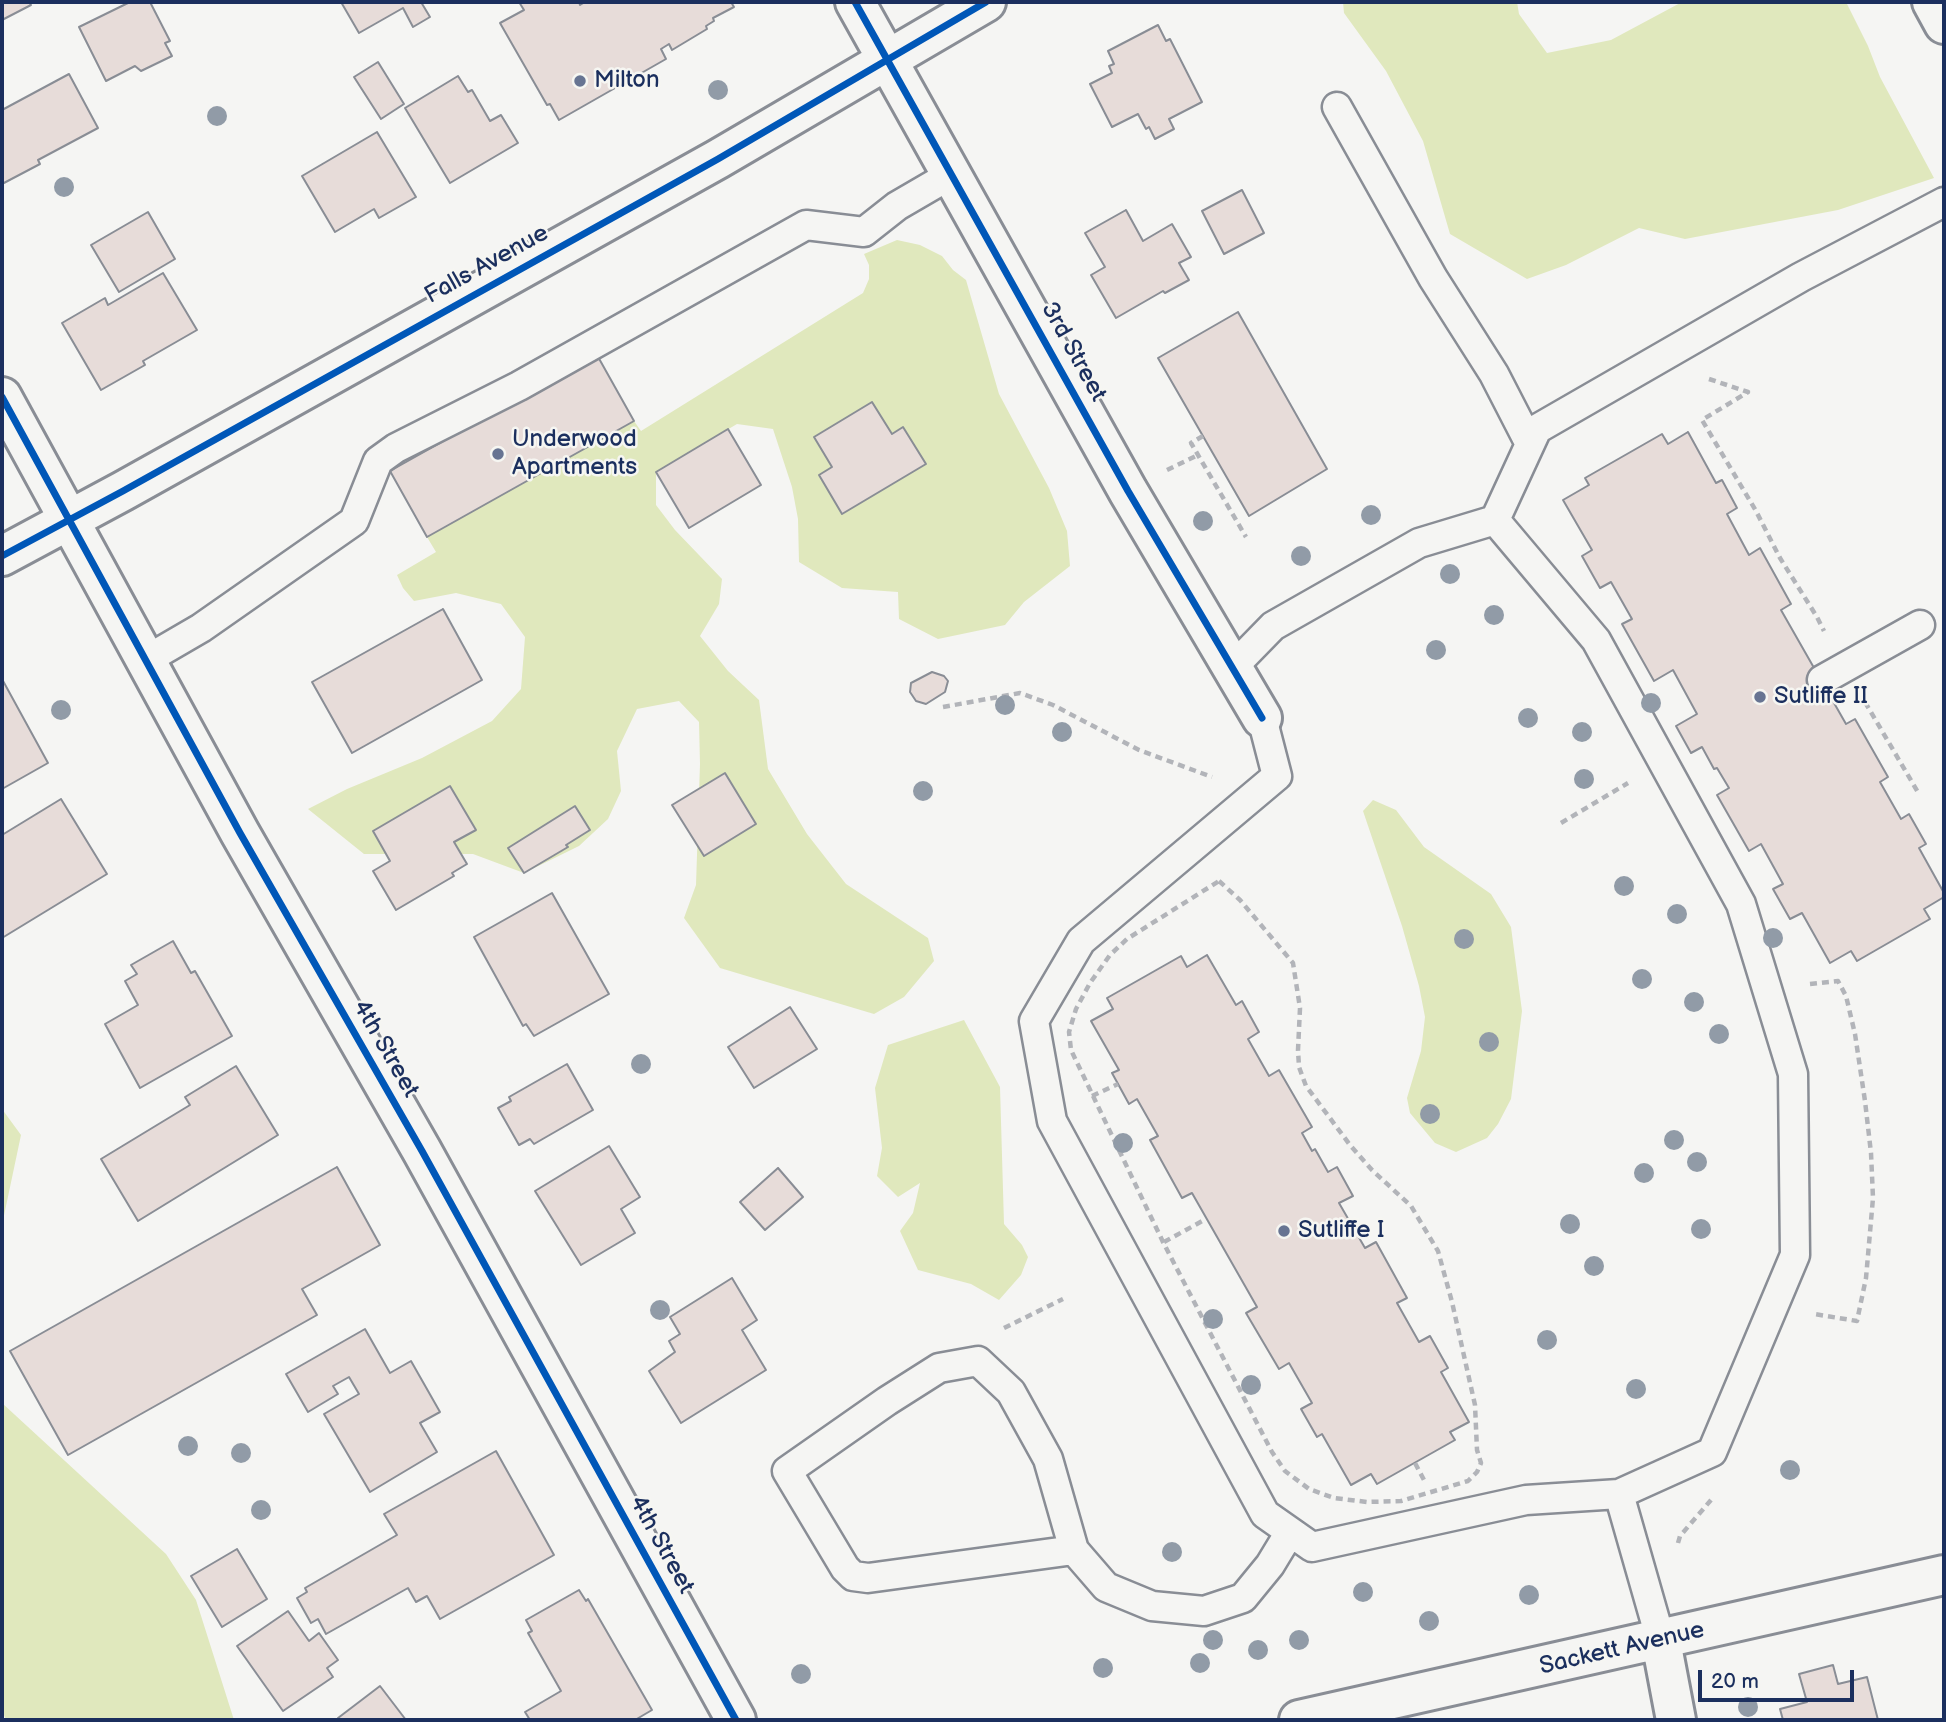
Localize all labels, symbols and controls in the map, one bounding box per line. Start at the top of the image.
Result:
place label: Milton [594,67,659,95]
marker: Milton [572,73,588,89]
street label: Falls Avenue [420,219,554,311]
street label: 3rd Street [1034,297,1112,407]
place label: Underwood Apartments [512,426,637,482]
marker: Underwood Apartments [490,446,506,462]
place label: Sutliffe II [1774,683,1868,711]
marker: Sutliffe II [1752,689,1768,705]
street label: 4th Street [346,995,424,1103]
place label: Sutliffe I [1298,1217,1384,1245]
marker: Sutliffe I [1276,1223,1292,1239]
street label: 4th Street [622,1491,700,1599]
street label: Sackett Avenue [1537,1616,1707,1682]
scale bar [1701,1656,1857,1700]
text: 20 m [1711,1669,1759,1694]

